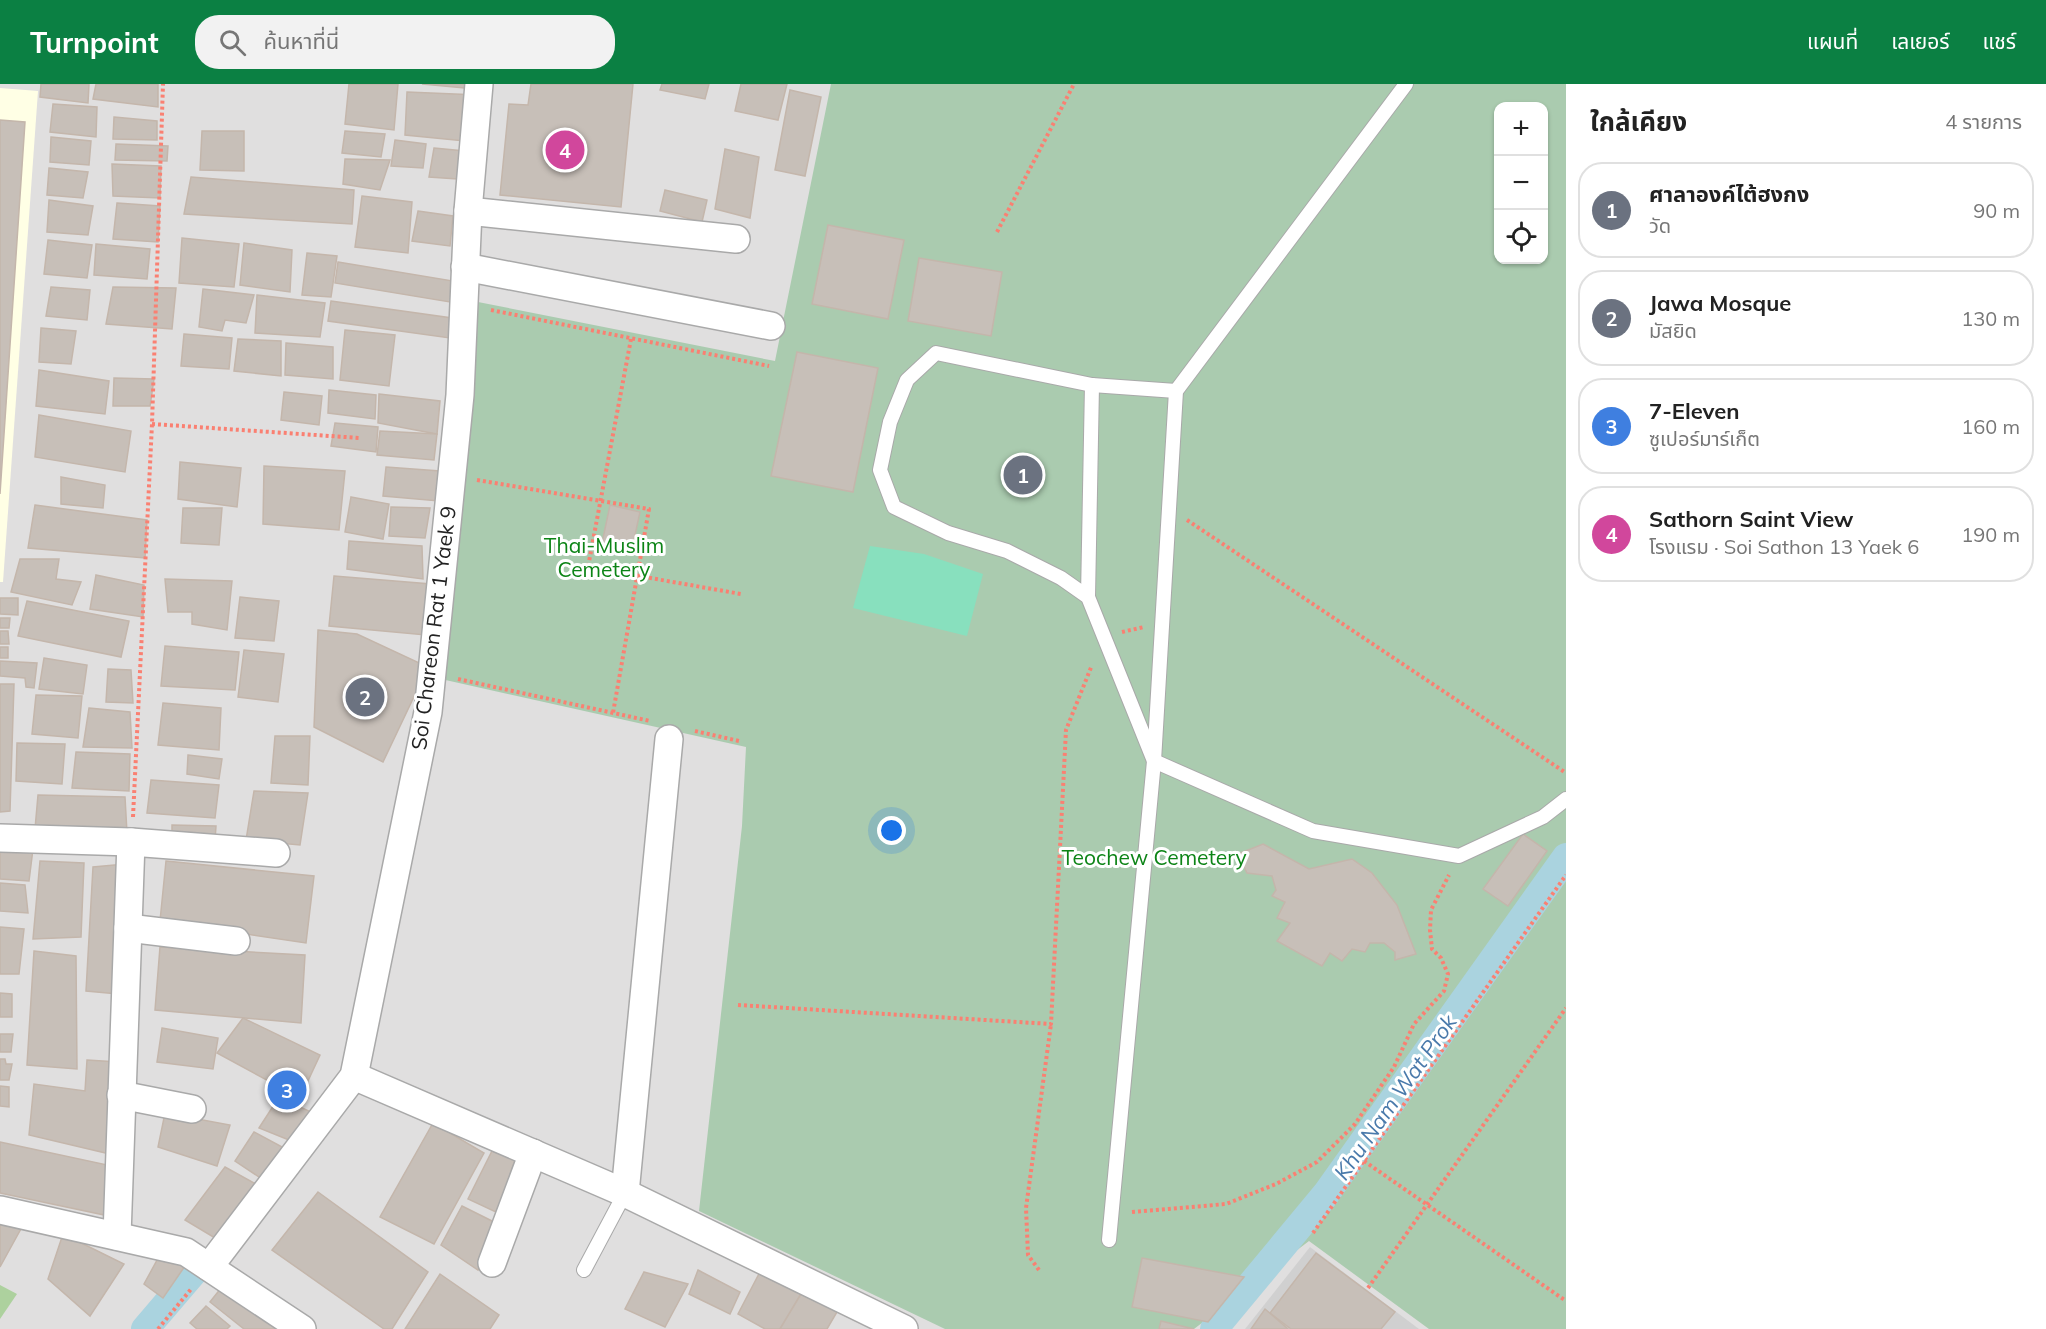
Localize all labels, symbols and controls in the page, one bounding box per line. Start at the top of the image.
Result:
search box [195,15,615,69]
text: Turnpoint [30,25,159,60]
icon: search [216,26,249,59]
text: ค้นหาที่นี่ [264,27,339,55]
text: แผนที่ [1807,28,1858,54]
text: เลเยอร์ [1891,28,1950,54]
text: แชร์ [1983,28,2016,54]
map controls [1494,102,1548,264]
button: + [1494,102,1548,156]
text: ใกล้เคียง [1590,105,1687,138]
text: 4 รายการ [1945,109,2022,134]
pin: 4 [546,128,584,172]
button: − [1494,156,1548,210]
text: ศาลาองค์ไต้ฮงกง [1649,180,1809,208]
text: 1 [1606,198,1618,223]
text: 90 m [1973,198,2020,223]
button: locate [1494,210,1548,264]
text: วัด [1649,213,1671,238]
text: Jawa Mosque [1649,289,1791,317]
text: 2 [1606,306,1618,331]
text: 130 m [1961,306,2020,331]
text: มัสยิด [1649,318,1697,343]
text: 7-Eleven [1649,397,1740,425]
text: 3 [1606,414,1618,439]
text: 160 m [1961,414,2020,439]
text: ซูเปอร์มาร์เก็ต [1649,426,1760,451]
pin: 1 [1004,452,1042,498]
street label: Soi Chareon Rat 1 Yaek 9 [405,504,461,751]
text: Sathorn Saint View [1649,505,1854,533]
text: 4 [1606,522,1618,547]
text: 190 m [1961,522,2020,547]
park label: Thai-Muslim Cemetery [544,532,664,582]
text: โรงแรม · Soi Sathon 13 Yaek 6 [1649,534,1919,559]
pin: 2 [346,674,385,720]
your location [877,816,906,845]
park label: Teochew Cemetery [1061,844,1247,870]
water label: Khu Nam Wat Prok [1327,1008,1463,1185]
pin: 3 [268,1068,306,1112]

